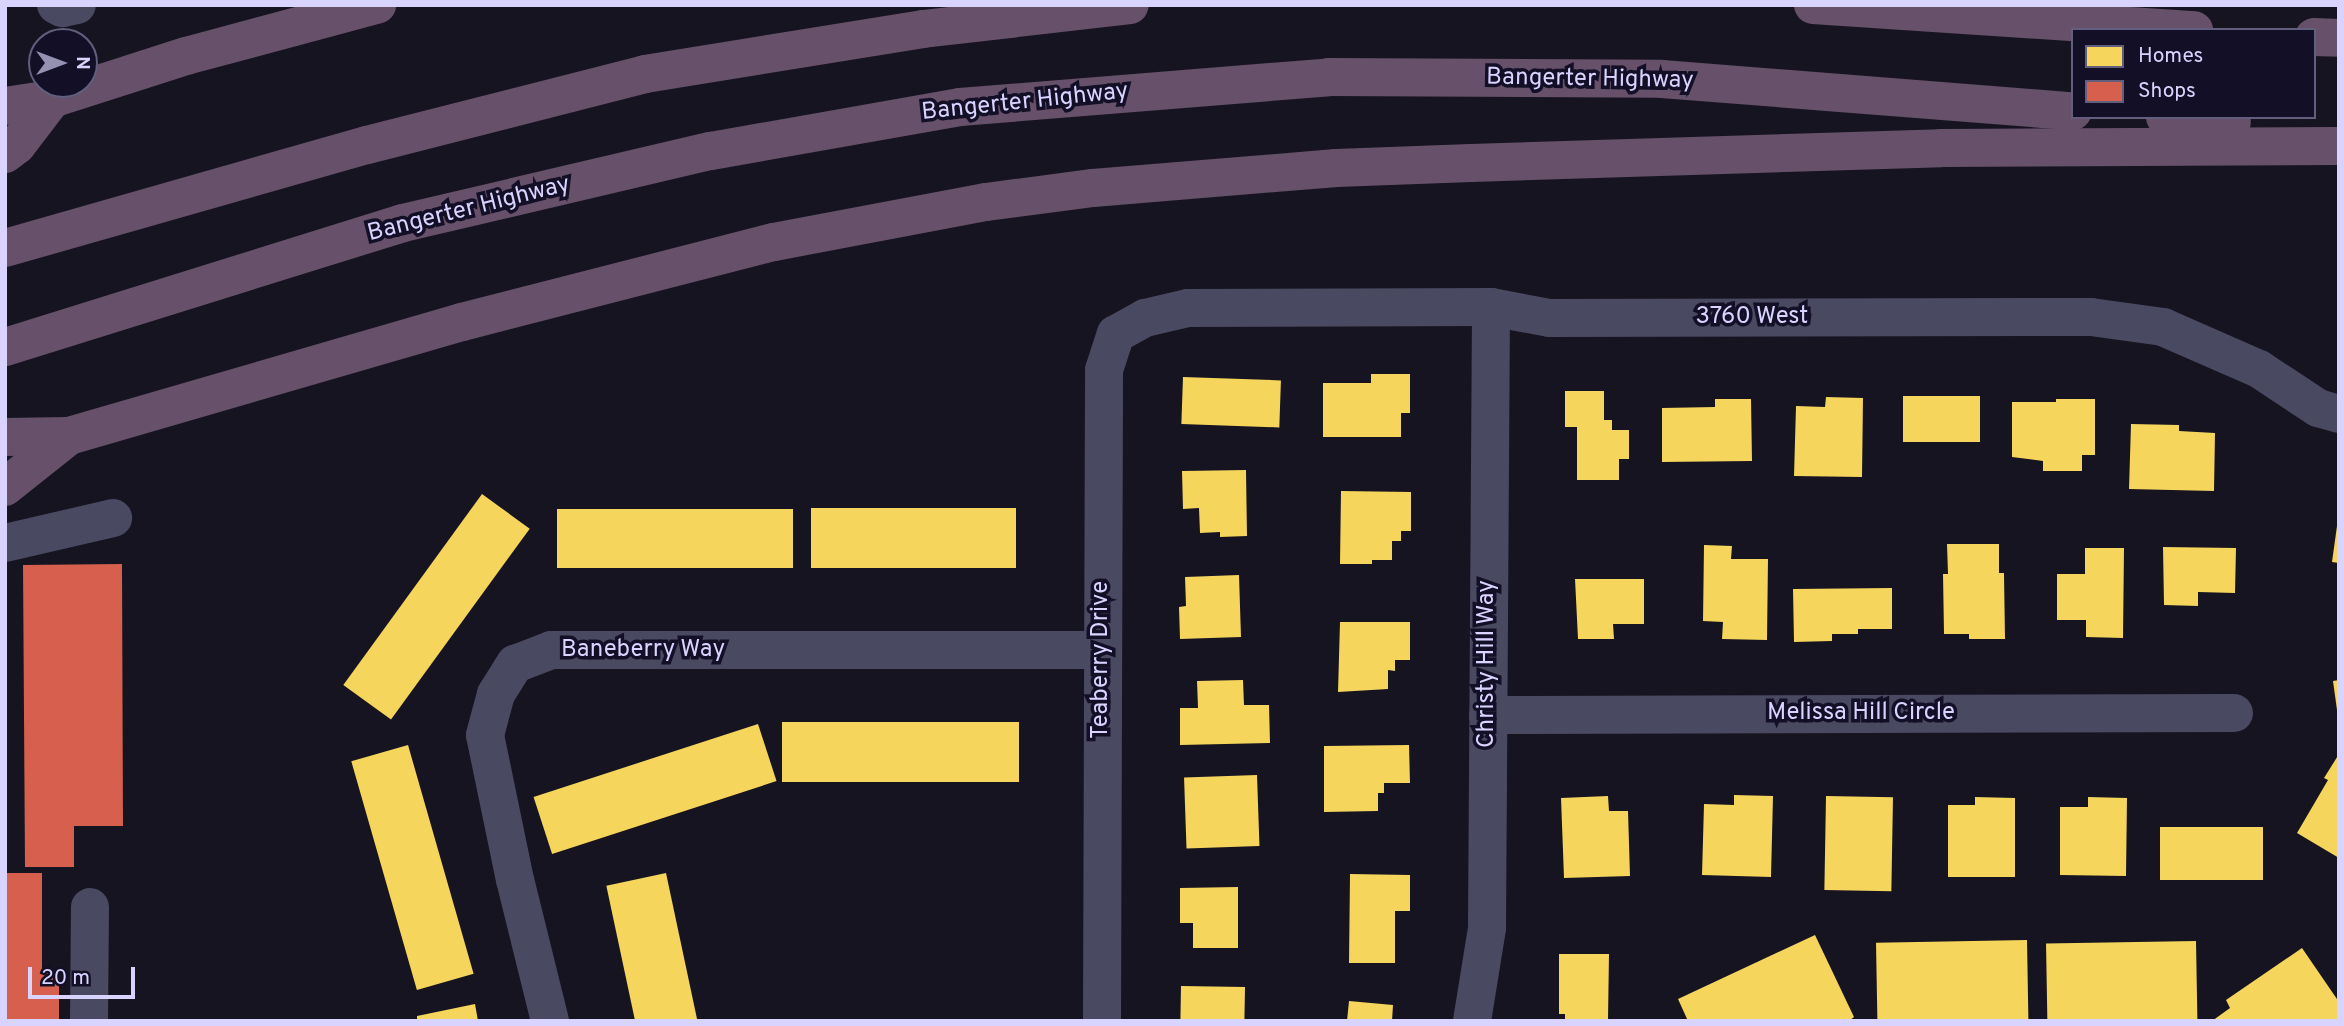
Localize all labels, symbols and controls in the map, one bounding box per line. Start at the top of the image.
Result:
north arrow [28,28,98,98]
legend [2071,28,2316,119]
text: Homes [2138,43,2203,70]
text: N [70,56,94,70]
street label: Bangerter Highway [1486,64,1694,96]
street label: Bangerter Highway [920,78,1130,128]
text: Shops [2138,78,2196,105]
street label: Bangerter Highway [365,171,573,249]
street label: 3760 West [1695,304,1809,332]
street label: Christy Hill Way [1474,580,1502,748]
street label: Teaberry Drive [1088,581,1116,739]
street label: Baneberry Way [561,637,725,665]
street label: Melissa Hill Circle [1767,700,1955,728]
scale bar [32,953,138,997]
text: 20 m [41,965,90,992]

